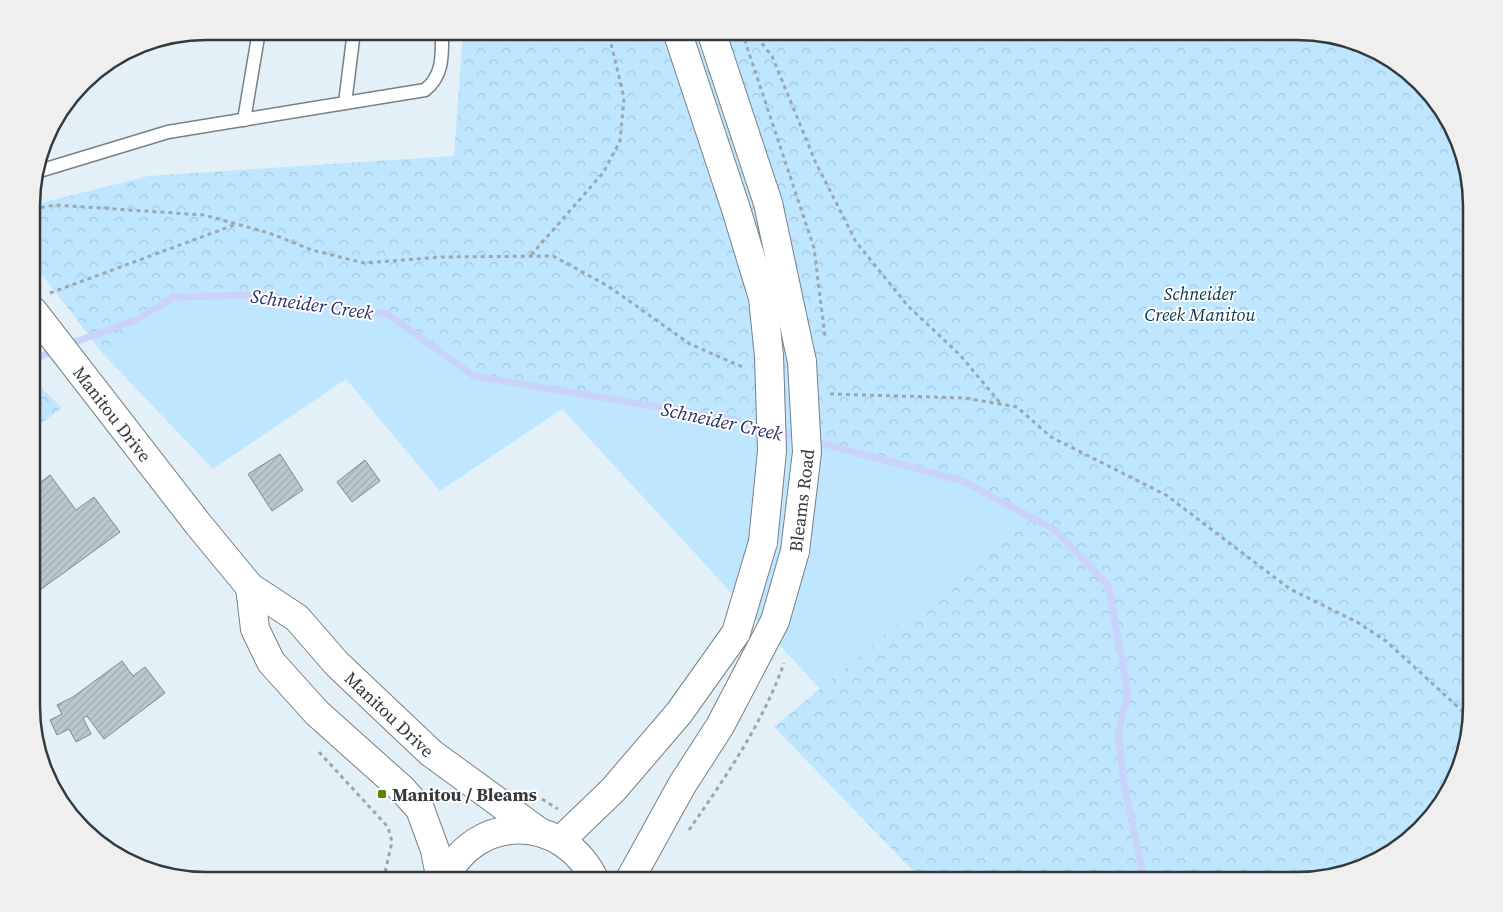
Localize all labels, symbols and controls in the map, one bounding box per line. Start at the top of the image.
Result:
park label: Schneider Creek Manitou [1145,281,1256,327]
water label: Schneider Creek [249,283,375,325]
street label: Manitou Drive [68,361,158,467]
water label: Schneider Creek [659,395,785,447]
street label: Bleams Road [782,447,820,553]
street label: Manitou Drive [339,665,440,763]
place label: Manitou / Bleams [392,782,537,807]
marker: Manitou / Bleams [376,788,388,800]

